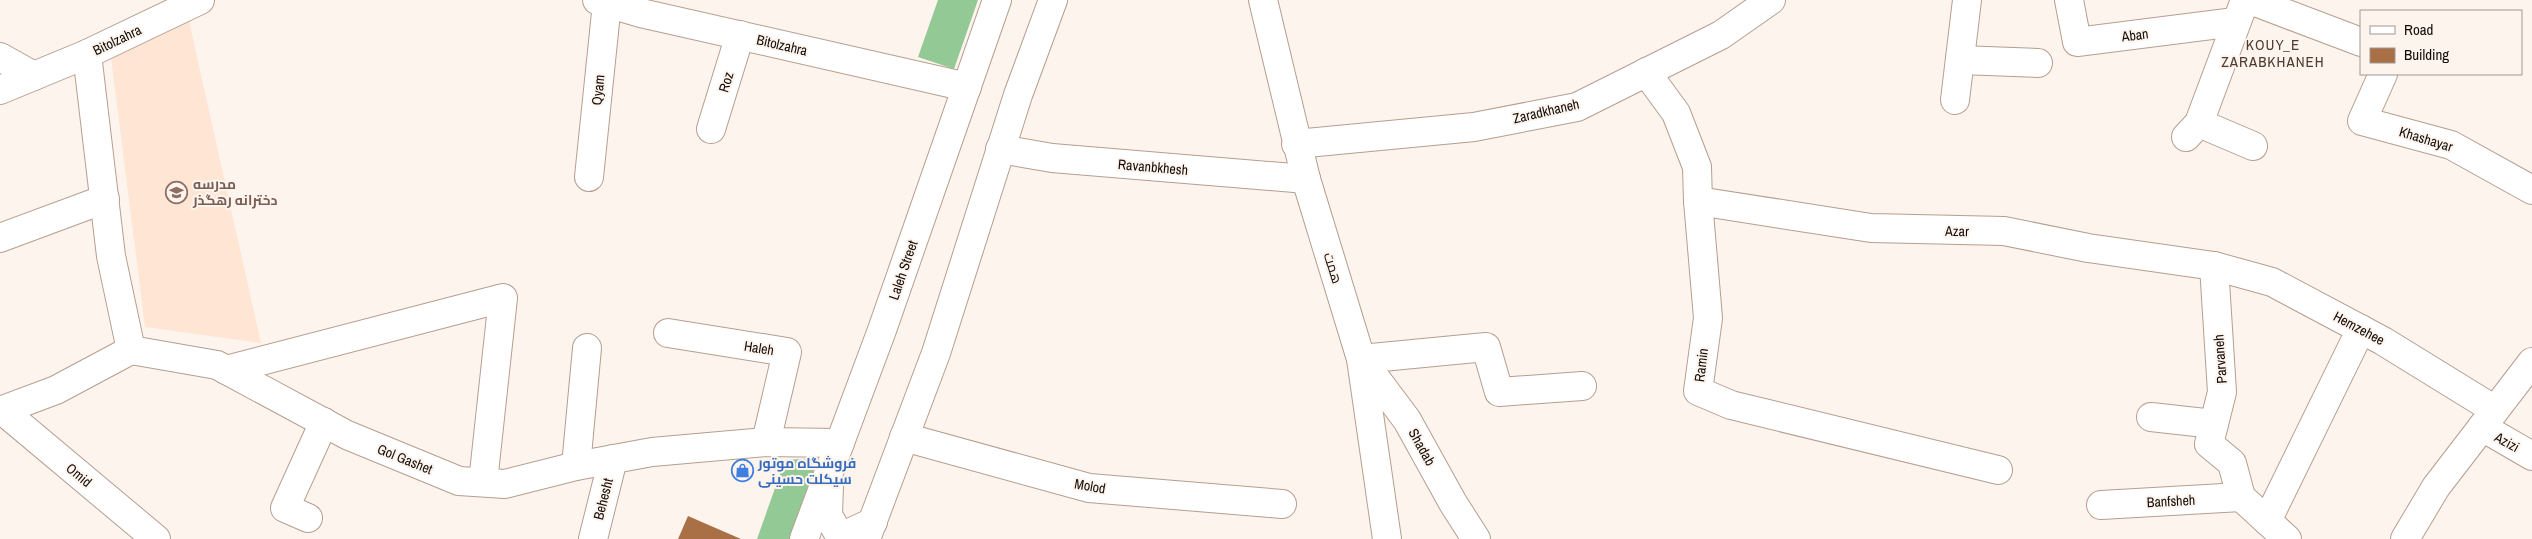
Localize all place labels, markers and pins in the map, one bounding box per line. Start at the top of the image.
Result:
place label: مدرسه دخترانه رهگذر [192,175,278,209]
school or university icon: مدرسه دخترانه رهگذر [165,180,189,204]
place label: فروشگاه موتور سیکلت حسینی [757,454,856,488]
shop icon: فروشگاه موتور سیکلت حسینی [730,459,754,483]

